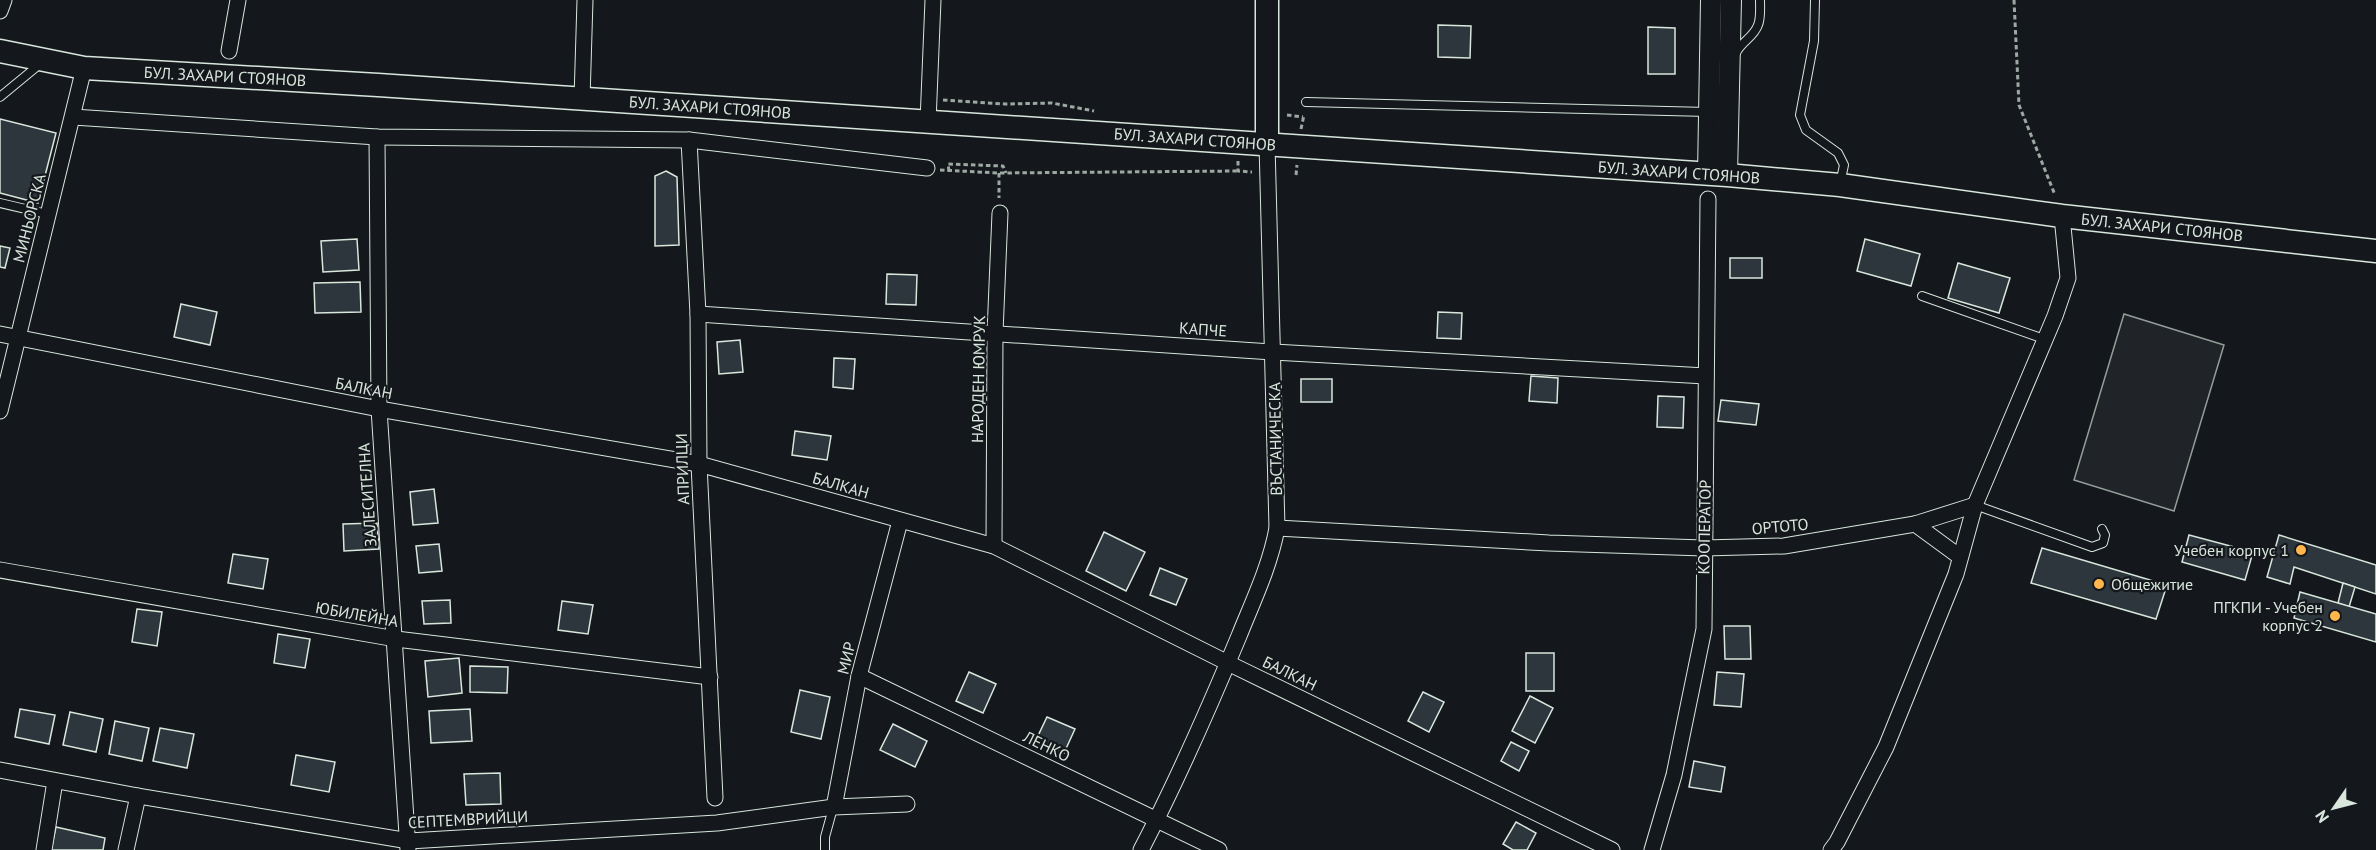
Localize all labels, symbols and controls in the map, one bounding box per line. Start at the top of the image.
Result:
street label: БУЛ. ЗАХАРИ СТОЯНОВ [143,62,307,90]
street label: БУЛ. ЗАХАРИ СТОЯНОВ [628,91,792,123]
street label: БУЛ. ЗАХАРИ СТОЯНОВ [1113,123,1277,155]
street label: БУЛ. ЗАХАРИ СТОЯНОВ [1597,156,1761,188]
street label: МИНЬОРСКА [8,171,50,264]
street label: БУЛ. ЗАХАРИ СТОЯНОВ [2080,209,2244,245]
street label: НАРОДЕН ЮМРУК [967,315,989,443]
street label: КАПЧЕ [1178,317,1228,341]
street label: БАЛКАН [334,373,394,403]
street label: ВЪСТАНИЧЕСКА [1264,381,1286,496]
street label: АПРИЛЦИ [671,433,693,505]
street label: ЗАЛЕСИТЕЛНА [353,442,381,548]
street label: БАЛКАН [810,467,872,503]
street label: КООПЕРАТОР [1693,479,1715,575]
street label: ОРТОТО [1751,514,1809,538]
place label: Учебен корпус 1 [2174,540,2289,560]
marker: Учебен корпус 1 [2294,543,2308,557]
place label: Общежитие [2111,574,2193,594]
marker: Общежитие [2092,577,2106,591]
street label: ЮБИЛЕЙНА [314,597,401,631]
place label: ПГКПИ - Учебен корпус 2 [2213,597,2323,635]
marker: ПГКПИ - Учебен корпус 2 [2328,609,2342,623]
street label: МИР [832,640,860,676]
street label: БАЛКАН [1260,651,1320,695]
street label: ЛЕНКО [1019,726,1074,766]
north arrow [2304,778,2364,838]
street label: СЕПТЕМВРИЙЦИ [407,806,529,832]
text: N [2311,807,2333,827]

